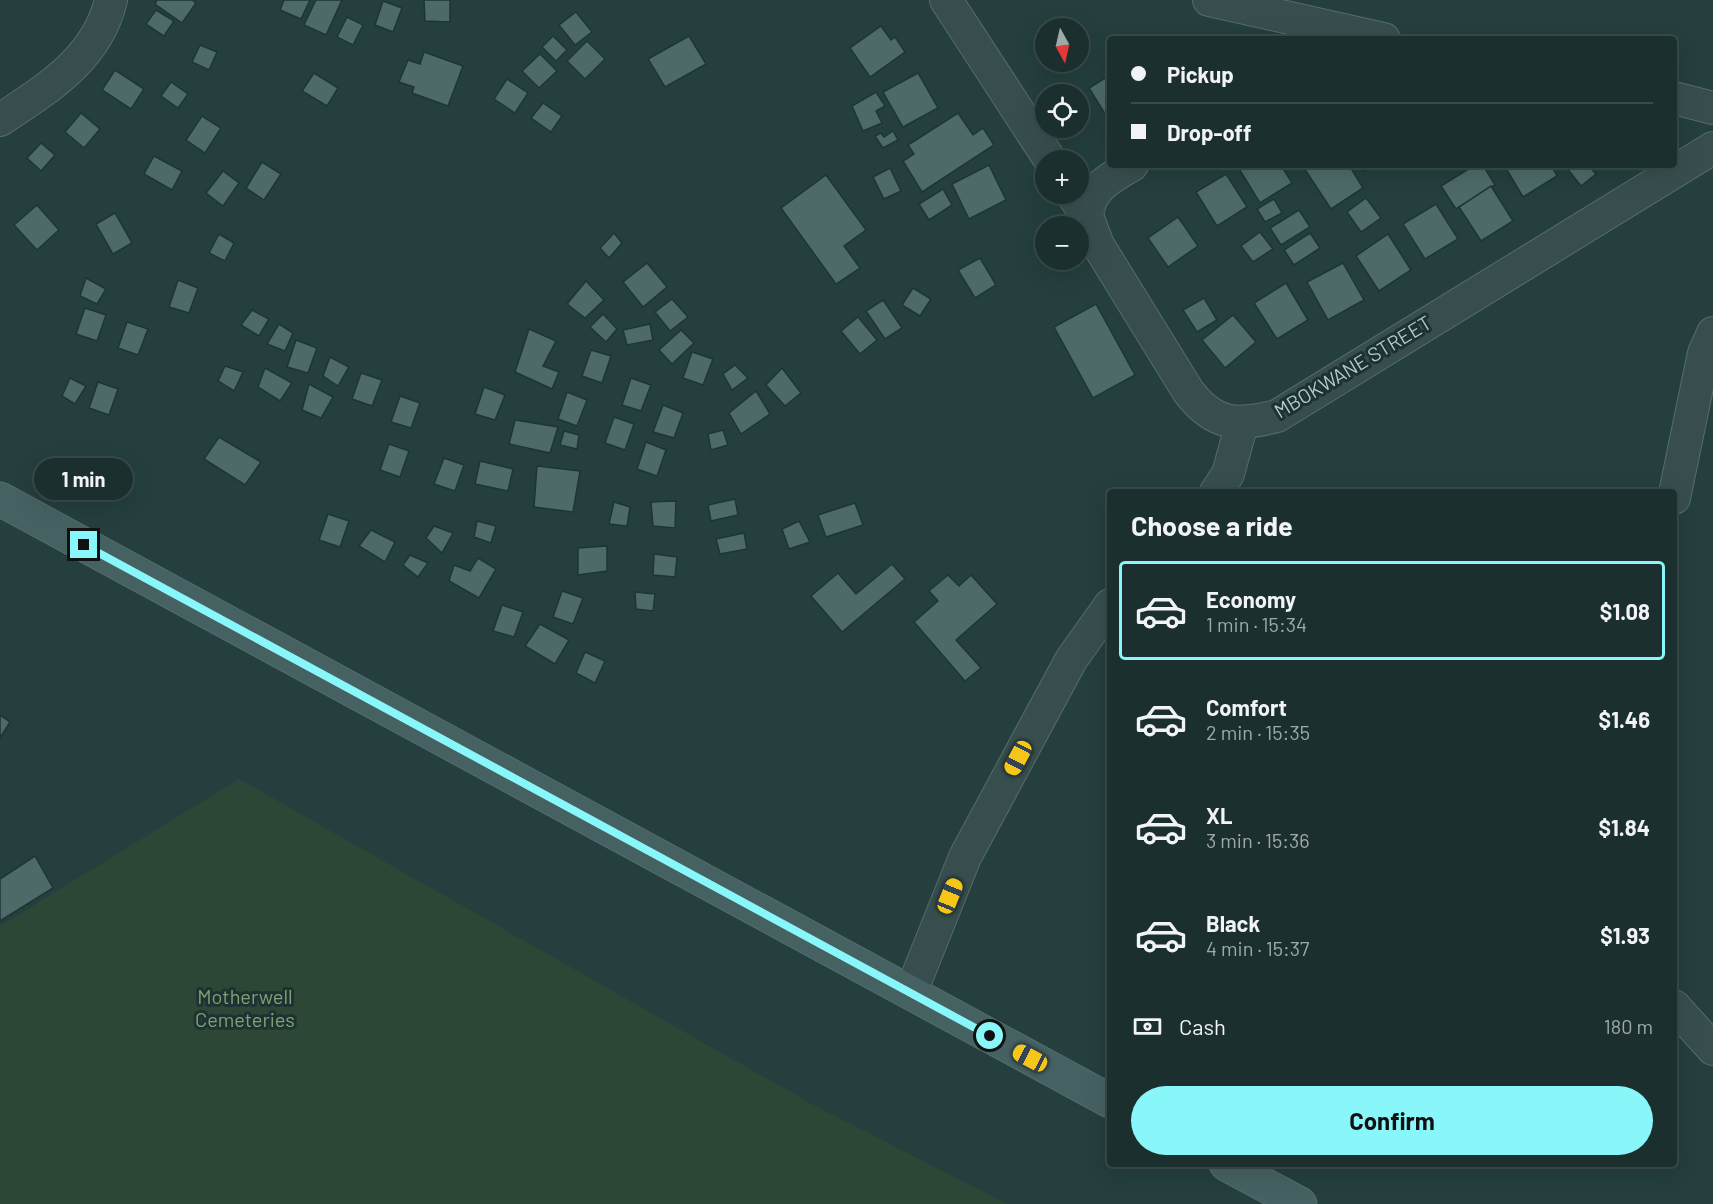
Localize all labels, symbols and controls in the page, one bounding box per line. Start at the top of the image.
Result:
north arrow [1035,18,1089,72]
map controls [1035,18,1089,270]
text: Pickup [1167,61,1234,87]
button: locate [1035,84,1089,138]
text: Drop-off [1167,119,1251,145]
button: + [1035,150,1089,204]
button: − [1035,216,1089,270]
street label: MBOKWANE STREET [1270,310,1435,423]
callout: 1 min [34,458,134,500]
text: 1 min [62,467,105,491]
text: Choose a ride [1131,509,1293,541]
route end [70,531,97,558]
icon: car [1134,584,1188,638]
text: Economy [1206,586,1296,612]
text: $1.08 [1600,598,1650,624]
text: 1 min · 15:34 [1206,612,1307,636]
icon: car [1134,692,1188,746]
text: Comfort [1206,694,1287,720]
text: $1.46 [1599,706,1650,732]
text: 2 min · 15:35 [1206,720,1310,744]
car [1002,738,1034,778]
icon: car [1134,800,1188,854]
text: XL [1206,802,1232,828]
text: $1.84 [1598,814,1650,840]
text: 3 min · 15:36 [1206,828,1310,852]
car [935,876,965,916]
icon: car [1134,908,1188,962]
text: Black [1206,910,1260,936]
text: $1.93 [1600,922,1650,948]
text: 4 min · 15:37 [1206,936,1309,960]
park label: Motherwell Cemeteries [195,984,295,1031]
icon: cash [1131,1010,1164,1043]
text: Cash [1179,1013,1226,1039]
text: 180 m [1604,1014,1653,1038]
route start [976,1022,1003,1049]
car [1010,1042,1050,1074]
button: Confirm [1131,1086,1653,1155]

